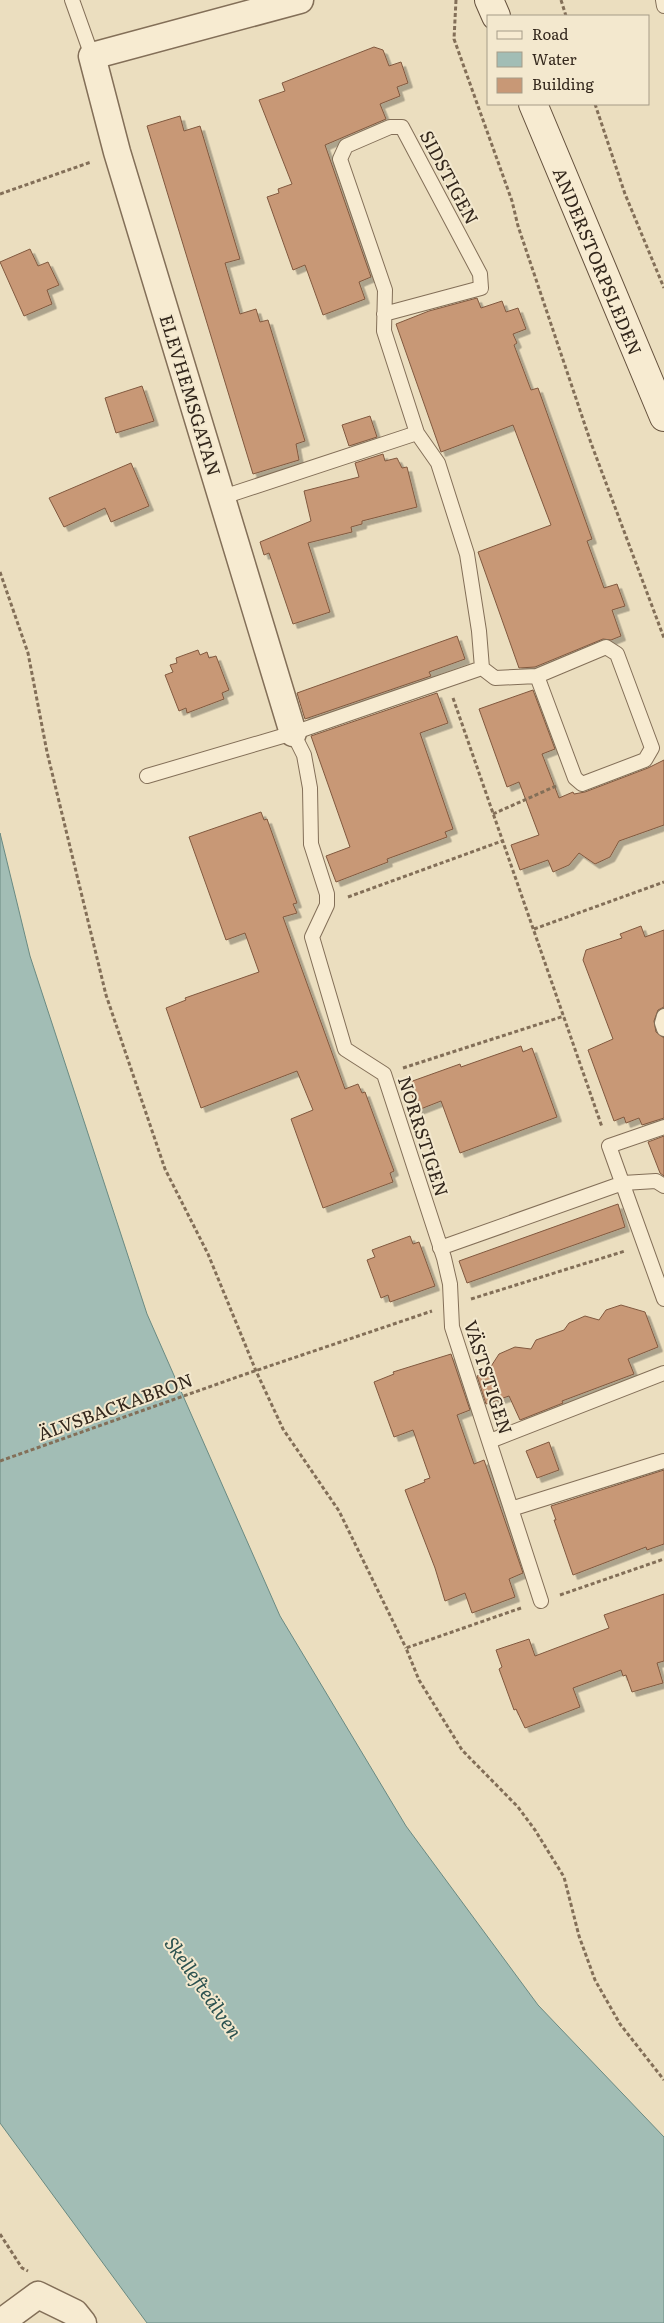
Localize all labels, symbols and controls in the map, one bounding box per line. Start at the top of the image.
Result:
legend [487,15,649,105]
text: Road [532,22,568,45]
text: Water [532,47,577,70]
text: Building [532,72,594,95]
street label: SIDSTIGEN [414,125,486,229]
street label: ANDERSTORPSLEDEN [547,163,650,359]
street label: ELEVHEMSGATAN [154,311,228,479]
street label: NORRSTIGEN [392,1072,456,1200]
street label: VÄSTSTIGEN [458,1316,520,1438]
street label: ÄLVSBACKABRON [34,1365,196,1447]
water label: Skellefteälven [159,1931,250,2044]

